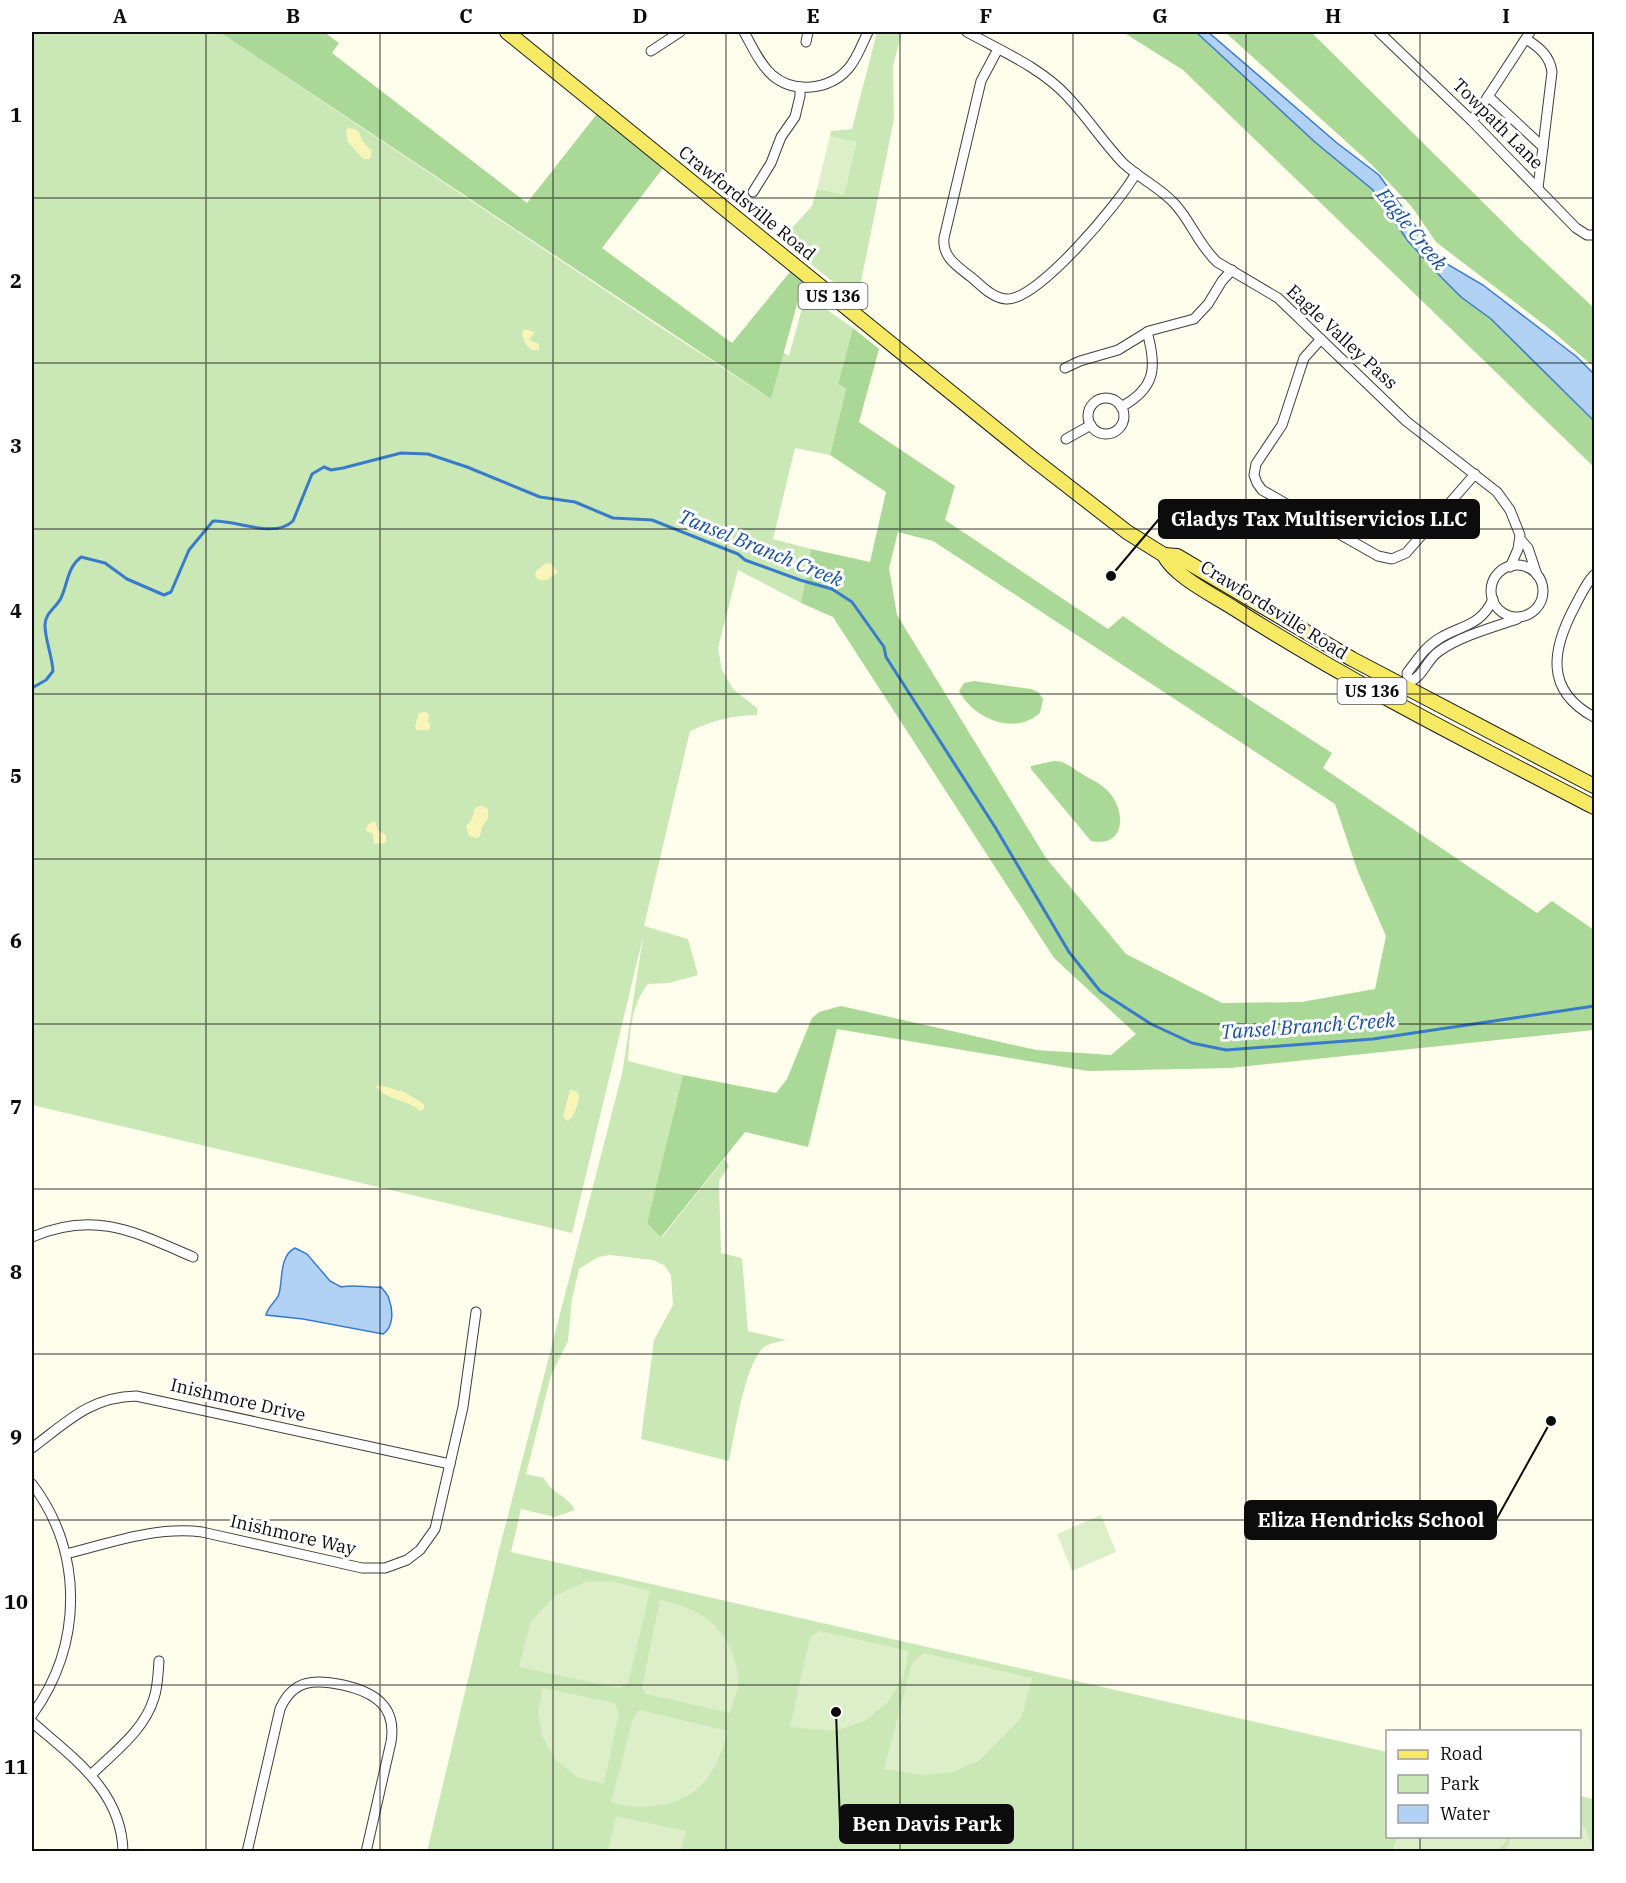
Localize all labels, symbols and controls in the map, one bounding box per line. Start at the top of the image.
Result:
text: A [113,2,127,29]
text: B [286,2,300,29]
text: C [459,2,473,29]
text: D [632,2,648,29]
text: E [806,2,820,29]
text: F [980,2,992,29]
text: G [1152,2,1168,29]
text: H [1325,2,1341,29]
text: I [1502,2,1510,29]
street label: Towpath Lane [1448,73,1549,174]
text: 1 [10,101,22,128]
street label: Crawfordsville Road [674,140,821,265]
water label: Eagle Creek [1370,181,1454,276]
text: 2 [10,267,22,294]
street label: Eagle Valley Pass [1282,279,1403,394]
road number: US 136 [798,283,868,309]
text: 3 [10,432,22,459]
callout: Gladys Tax Multiservicios LLC [1159,500,1479,538]
water label: Tansel Branch Creek [675,502,848,593]
text: Gladys Tax Multiservicios LLC [1171,505,1467,532]
street label: Crawfordsville Road [1196,555,1352,664]
text: 4 [10,597,22,624]
road number: US 136 [1338,678,1406,704]
text: 5 [10,762,22,789]
text: 6 [10,927,22,954]
water label: Tansel Branch Creek [1220,1006,1397,1045]
text: 7 [10,1093,22,1120]
text: 8 [10,1258,22,1285]
street label: Inishmore Drive [168,1373,308,1426]
text: 9 [10,1423,22,1450]
callout: Eliza Hendricks School [1245,1501,1496,1539]
text: Eliza Hendricks School [1258,1506,1484,1533]
street label: Inishmore Way [228,1509,358,1560]
text: 10 [4,1588,28,1615]
legend [1386,1730,1581,1838]
text: Road [1440,1742,1483,1765]
text: 11 [4,1753,28,1780]
text: Park [1440,1772,1480,1795]
text: Water [1440,1802,1490,1825]
callout: Ben Davis Park [840,1805,1013,1843]
text: Ben Davis Park [852,1810,1002,1837]

